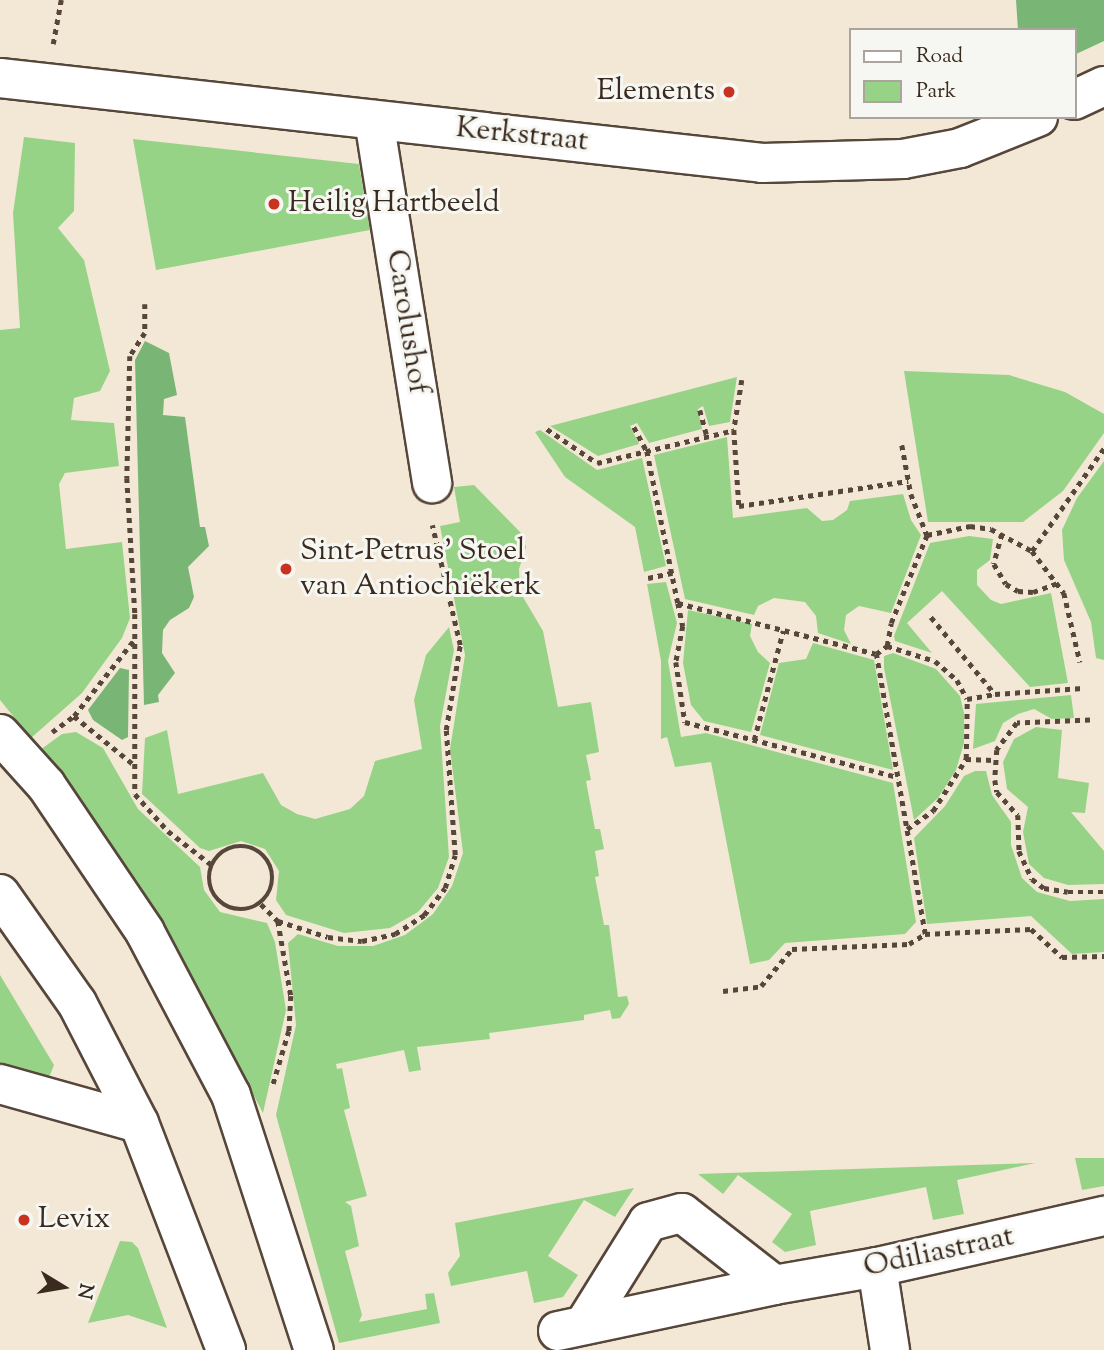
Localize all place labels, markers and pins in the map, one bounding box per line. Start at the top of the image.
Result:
place label: Elements [597,74,715,110]
marker: Elements [721,84,737,100]
place label: Heilig Hartbeeld [288,186,500,222]
marker: Heilig Hartbeeld [266,196,282,212]
place label: Sint-Petrus' Stoel van Antiochiëkerk [300,534,541,604]
marker: Sint-Petrus' Stoel van Antiochiëkerk [278,561,294,577]
place label: Levix [38,1202,110,1238]
marker: Levix [16,1212,32,1228]

